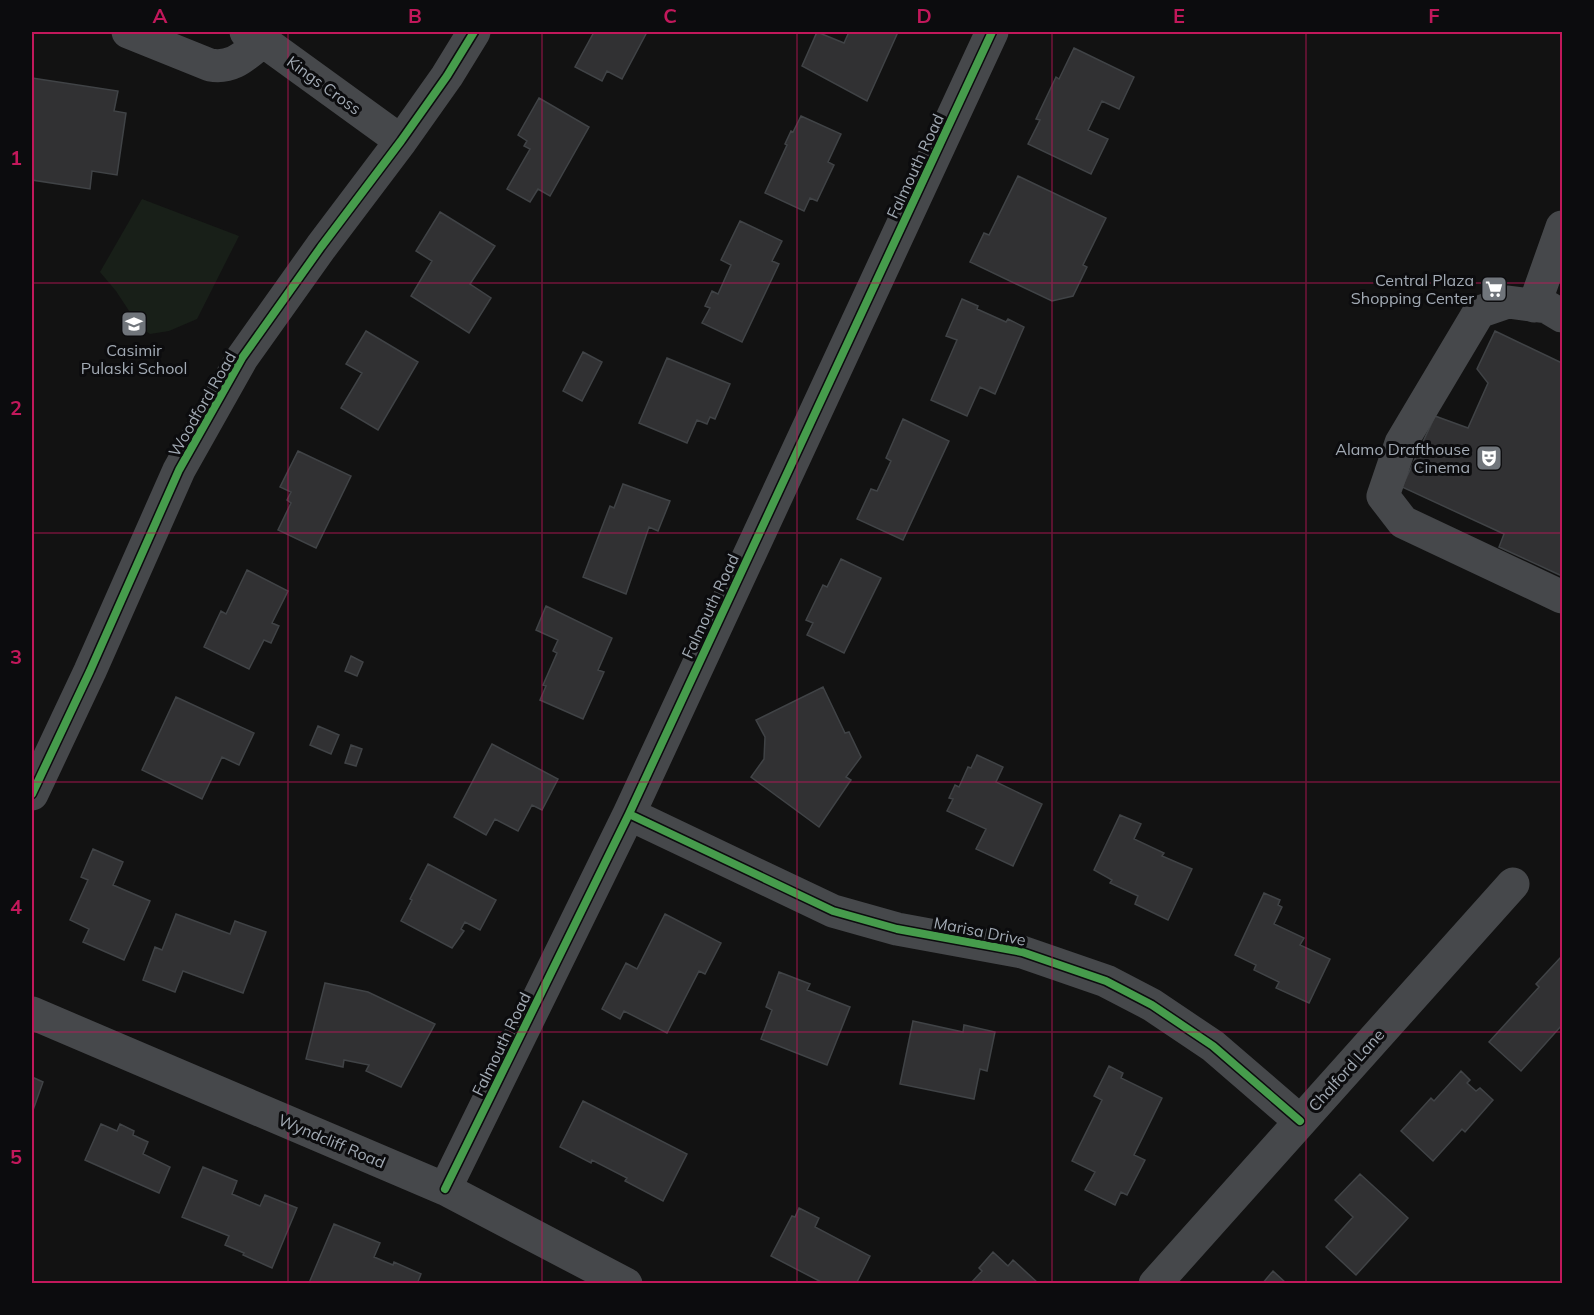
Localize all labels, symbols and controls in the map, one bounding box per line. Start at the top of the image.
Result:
text: A [153,3,168,28]
text: B [408,3,422,28]
text: C [663,3,677,28]
text: D [916,3,932,28]
text: E [1173,3,1185,28]
text: F [1428,3,1440,28]
street label: Kings Cross [283,51,365,119]
street label: Falmouth Road [882,111,948,221]
text: 1 [10,145,22,170]
place label: Central Plaza Shopping Center [1351,270,1474,308]
supermarket icon: Central Plaza Shopping Center [1479,274,1509,304]
school or university icon: Casimir Pulaski School [119,309,149,339]
place label: Casimir Pulaski School [81,340,187,378]
street label: Woodford Road [164,348,240,460]
text: 2 [10,395,22,420]
place label: Alamo Drafthouse Cinema [1335,439,1470,477]
theatre icon: Alamo Drafthouse Cinema [1474,443,1504,473]
street label: Falmouth Road [677,551,743,661]
text: 3 [10,644,22,669]
text: 4 [10,894,22,919]
street label: Marisa Drive [932,912,1028,950]
street label: Falmouth Road [467,989,535,1099]
street label: Chalford Lane [1304,1025,1388,1115]
street label: Wyndcliff Road [275,1109,389,1173]
text: 5 [10,1144,22,1169]

